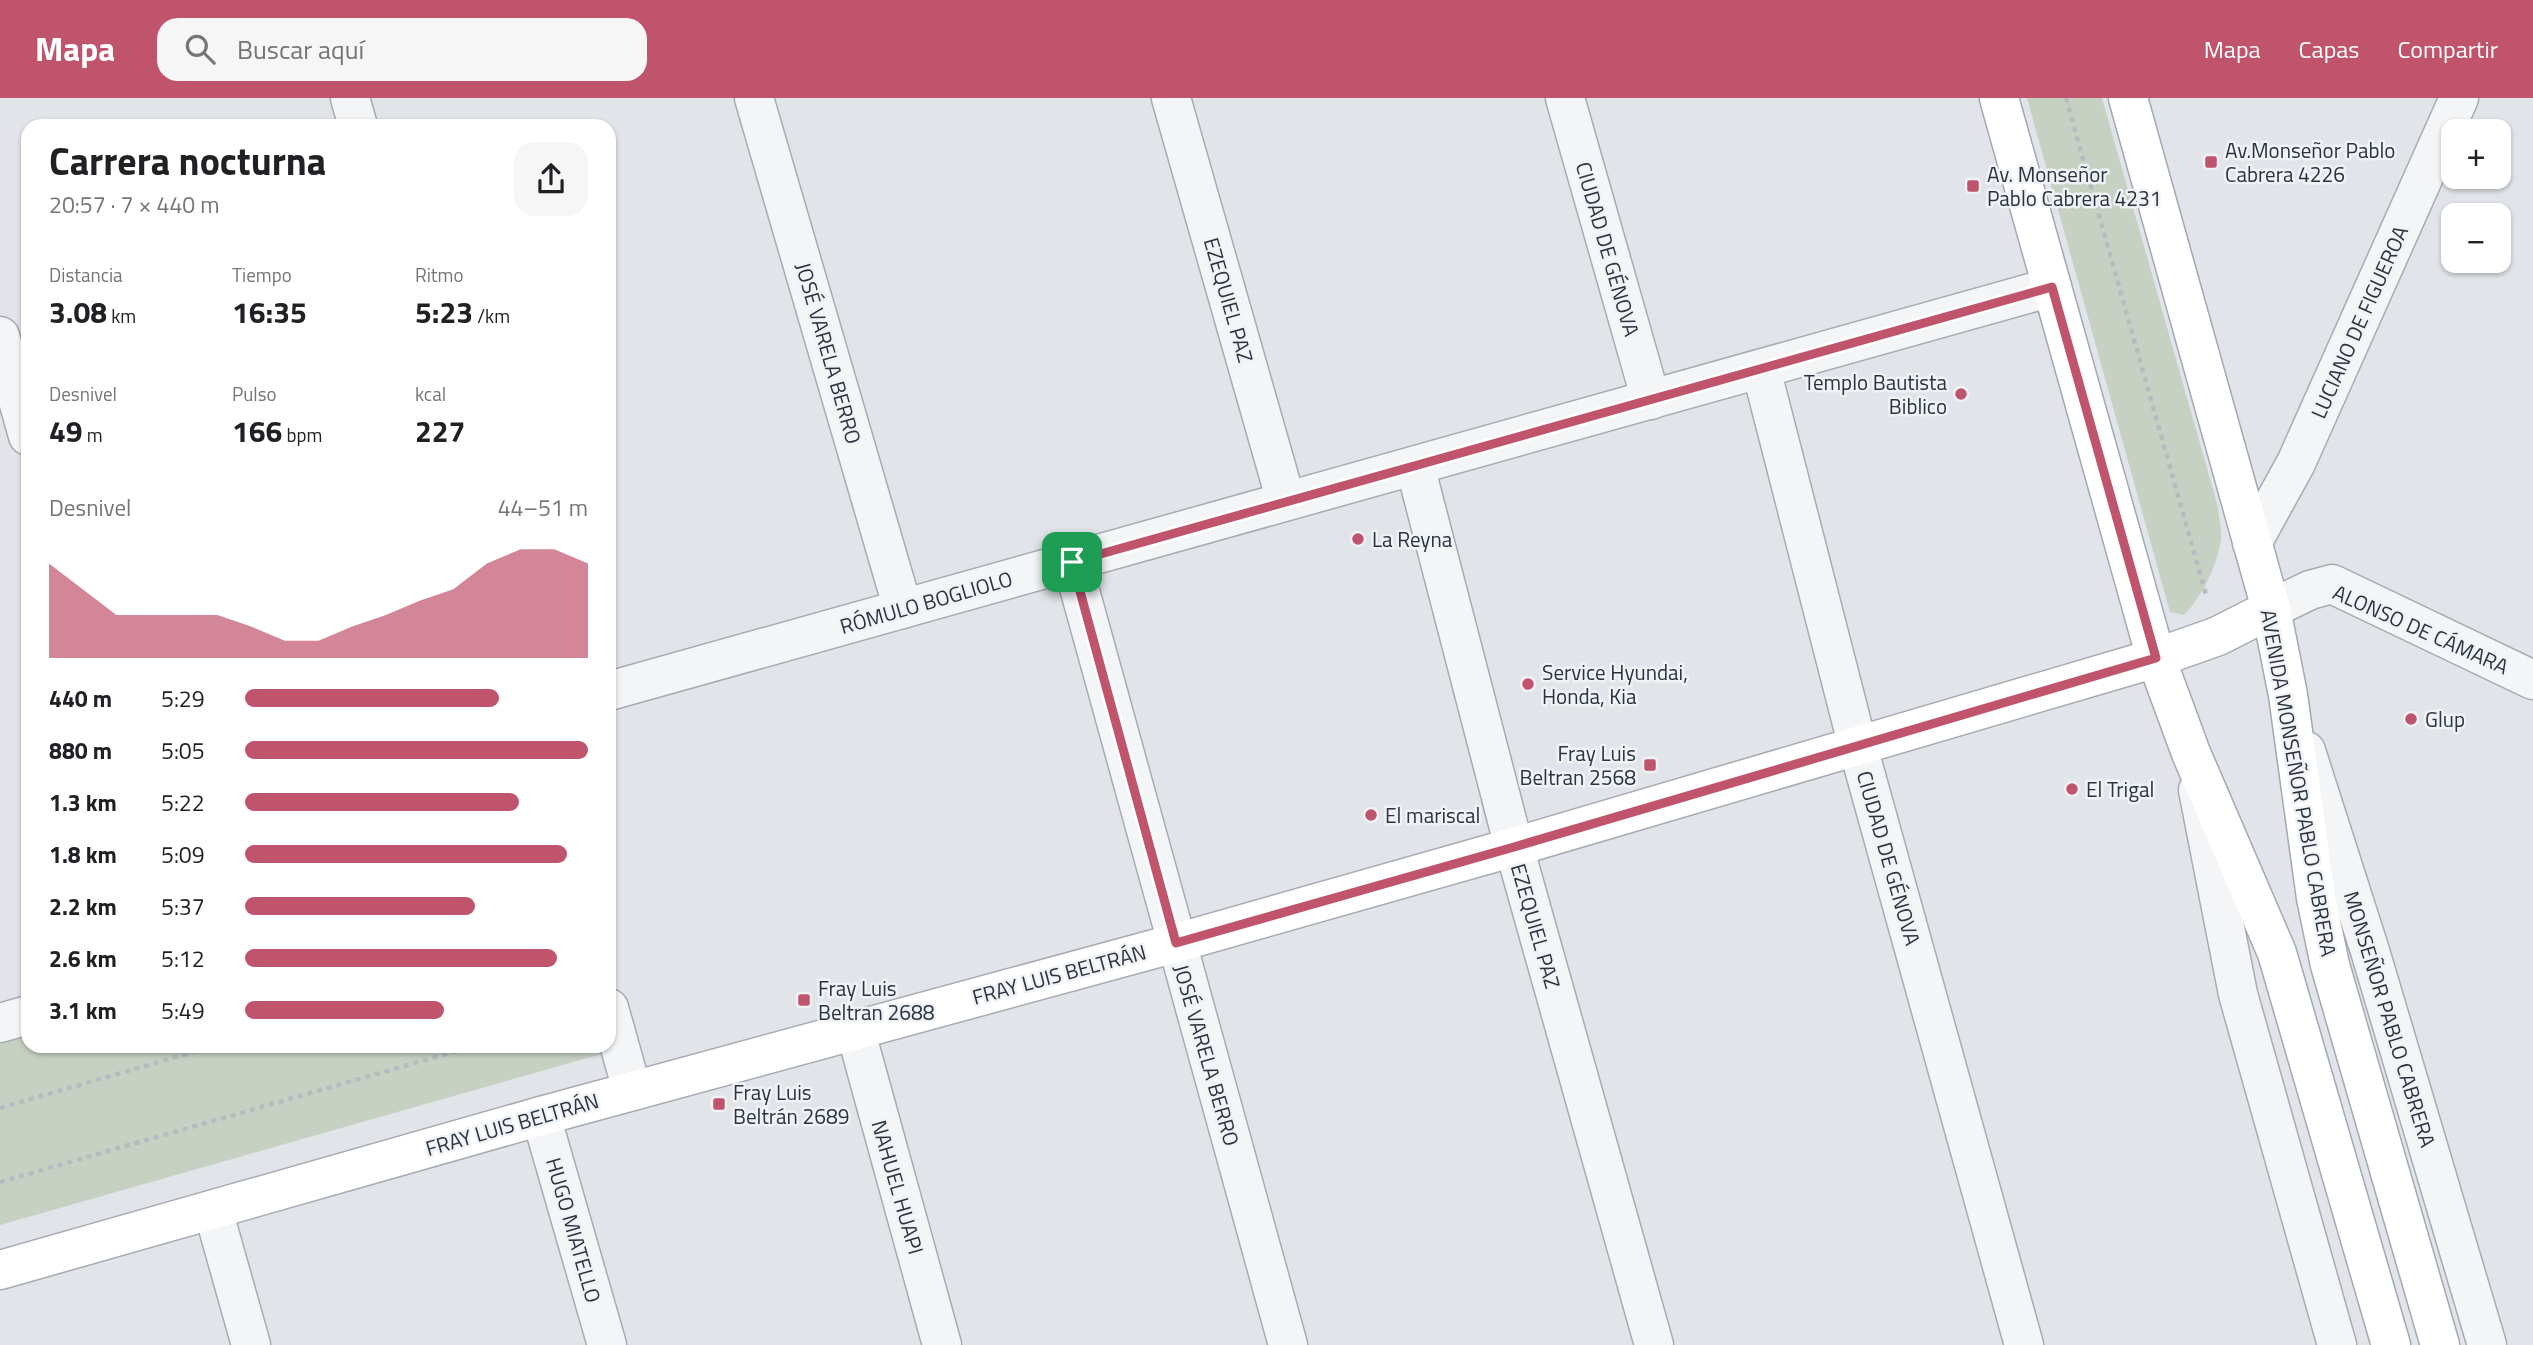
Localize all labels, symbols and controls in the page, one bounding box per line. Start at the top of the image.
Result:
search box [157,18,647,81]
text: Mapa [35,24,115,74]
icon: search [181,30,219,68]
text: Buscar aquí [237,30,364,69]
text: Mapa [2204,31,2261,67]
text: Capas [2299,31,2359,67]
text: Compartir [2397,31,2498,67]
map controls [2441,119,2511,273]
button: + [2441,119,2511,189]
text: Carrera nocturna [49,132,326,190]
place label: Av.Monseñor Pablo Cabrera 4226 [2225,134,2395,190]
button: share [514,142,588,216]
marker: Av.Monseñor Pablo Cabrera 4226 [2203,154,2219,170]
street label: CIUDAD DE GÉNOVA [1568,158,1648,341]
place label: Av. Monseñor Pablo Cabrera 4231 [1987,158,2162,214]
marker: Av. Monseñor Pablo Cabrera 4231 [1965,178,1981,194]
text: 20:57 · 7 × 440 m [49,187,219,222]
button: − [2441,203,2511,273]
street label: LUCIANO DE FIGUEROA [2302,220,2416,424]
street label: EZEQUIEL PAZ [1196,234,1262,366]
street label: JOSÉ VARELA BERRO [788,258,870,448]
text: Distancia [49,260,123,289]
text: Tiempo [232,260,292,289]
text: Ritmo [415,260,463,289]
text: 3.08 [49,289,107,335]
text: 16:35 [232,289,307,335]
text: 5:23 [415,289,473,335]
text: km [107,301,136,330]
text: /km [473,301,510,330]
place label: Templo Bautista Biblico [1804,366,1947,422]
text: Desnivel [49,379,117,408]
text: Pulso [232,379,277,408]
text: kcal [415,379,446,408]
marker: Templo Bautista Biblico [1953,386,1969,402]
text: 49 [49,408,83,454]
text: 166 [232,408,282,454]
text: 227 [415,408,465,454]
text: m [83,420,103,449]
text: bpm [282,420,322,449]
text: Desnivel [49,490,131,525]
text: 44–51 m [498,490,588,525]
place label: La Reyna [1372,523,1453,555]
marker: La Reyna [1350,531,1366,547]
pin [1042,532,1102,592]
icon: arrive [1053,543,1091,581]
street label: RÓMULO BOGLIOLO [836,562,1016,642]
street label: ALONSO DE CÁMARA [2328,576,2514,682]
street label: AVENIDA MONSEÑOR PABLO CABRERA [2253,607,2345,960]
place label: Service Hyundai, Honda, Kia [1542,656,1688,712]
marker: Service Hyundai, Honda, Kia [1520,676,1536,692]
text: 440 m [49,681,112,716]
text: 5:29 [161,681,205,716]
place label: Glup [2425,703,2465,735]
marker: Glup [2403,711,2419,727]
text: 880 m [49,733,112,768]
text: 5:05 [161,733,205,768]
place label: Fray Luis Beltran 2568 [1520,737,1636,793]
marker: Fray Luis Beltran 2568 [1642,757,1658,773]
street label: CIUDAD DE GÉNOVA [1849,767,1929,950]
place label: El Trigal [2086,773,2154,805]
marker: El Trigal [2064,781,2080,797]
text: 1.3 km [49,785,117,820]
text: 5:22 [161,785,205,820]
place label: El mariscal [1385,799,1480,831]
marker: El mariscal [1363,807,1379,823]
text: 1.8 km [49,837,117,872]
text: 5:09 [161,837,205,872]
street label: EZEQUIEL PAZ [1503,860,1569,992]
street label: MONSEÑOR PABLO CABRERA [2336,887,2444,1152]
text: 2.2 km [49,889,117,924]
text: 5:37 [161,889,205,924]
street label: FRAY LUIS BELTRÁN [968,935,1150,1013]
text: 2.6 km [49,941,117,976]
text: 5:12 [161,941,205,976]
street label: JOSÉ VARELA BERRO [1166,960,1248,1150]
place label: Fray Luis Beltran 2688 [818,972,935,1028]
marker: Fray Luis Beltran 2688 [796,992,812,1008]
text: 3.1 km [49,993,117,1028]
text: 5:49 [161,993,205,1028]
place label: Fray Luis Beltrán 2689 [733,1076,850,1132]
street label: FRAY LUIS BELTRÁN [422,1084,602,1164]
marker: Fray Luis Beltrán 2689 [711,1096,727,1112]
street label: NAHUEL HUAPI [864,1116,932,1258]
street label: HUGO MIATELLO [538,1154,610,1306]

